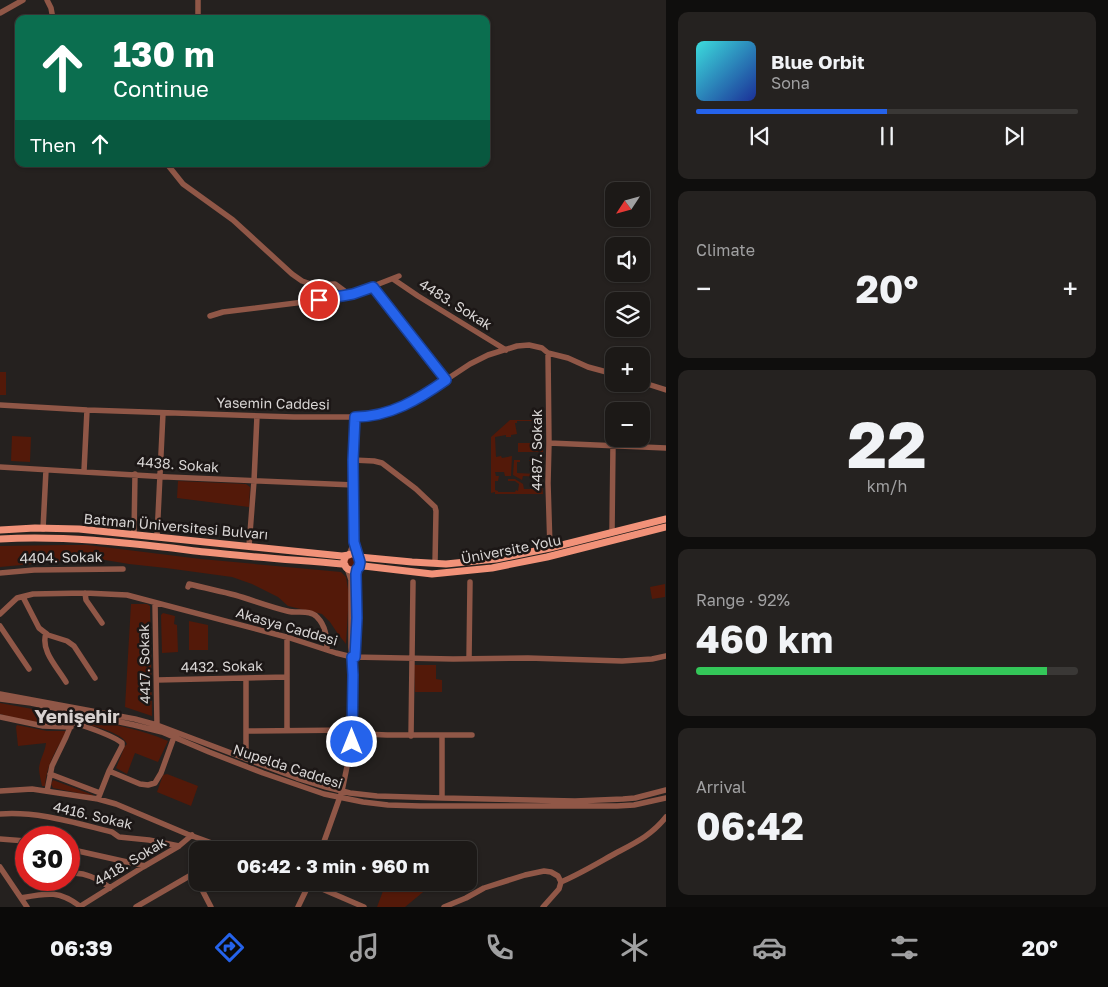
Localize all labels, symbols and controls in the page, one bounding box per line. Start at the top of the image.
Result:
text: 130 m [113,33,215,75]
icon: ahead [30,35,95,100]
text: Blue Orbit [771,50,865,73]
text: Sona [771,73,810,93]
text: Continue [113,75,209,102]
icon: previous [746,122,774,150]
icon: pause [873,122,901,150]
icon: next [1000,122,1028,150]
icon: ahead [86,130,114,158]
text: Then [30,133,76,156]
north arrow [605,182,650,228]
map controls [605,182,650,447]
button: sound [605,237,650,282]
text: Climate [696,240,755,260]
text: 20° [856,266,918,311]
text: − [696,272,711,305]
text: + [1063,272,1078,305]
street label: 4483. Sokak [417,275,496,333]
pin [298,279,340,321]
icon: arrive [305,286,333,314]
button: layers [605,292,650,337]
button: + [605,347,650,392]
street label: Yasemin Caddesi [216,394,330,412]
button: − [605,402,650,447]
text: 22 [847,404,927,482]
street label: 4487. Sokak [528,409,545,491]
street label: 4438. Sokak [136,453,220,475]
text: km/h [867,476,907,496]
street label: Batman Üniversitesi Bulvarı [83,509,269,543]
street label: Üniversite Yolu [460,531,562,567]
street label: 4404. Sokak [19,548,103,566]
text: Range · 92% [696,590,790,610]
street label: Akasya Caddesi [234,603,340,649]
text: 460 km [696,616,833,661]
street label: 4417. Sokak [135,624,153,704]
street label: 4432. Sokak [181,657,263,675]
district label: Yenişehir [34,704,120,727]
position arrow [325,715,377,767]
street label: Nupelda Caddesi [231,740,345,792]
text: Arrival [696,777,746,797]
street label: 4416. Sokak [52,798,134,832]
text: 06:42 [696,803,804,848]
speed limit sign: 30 [15,826,80,891]
street label: 4418. Sokak [91,833,169,889]
text: 06:42 · 3 min · 960 m [237,854,429,877]
icon: directions [212,930,247,965]
icon: music [347,930,382,965]
icon: phone [482,930,517,965]
icon: climate [617,930,652,965]
icon: car [752,930,787,965]
icon: filters [887,930,922,965]
text: 06:39 [50,934,113,961]
text: 20° [1022,934,1058,961]

